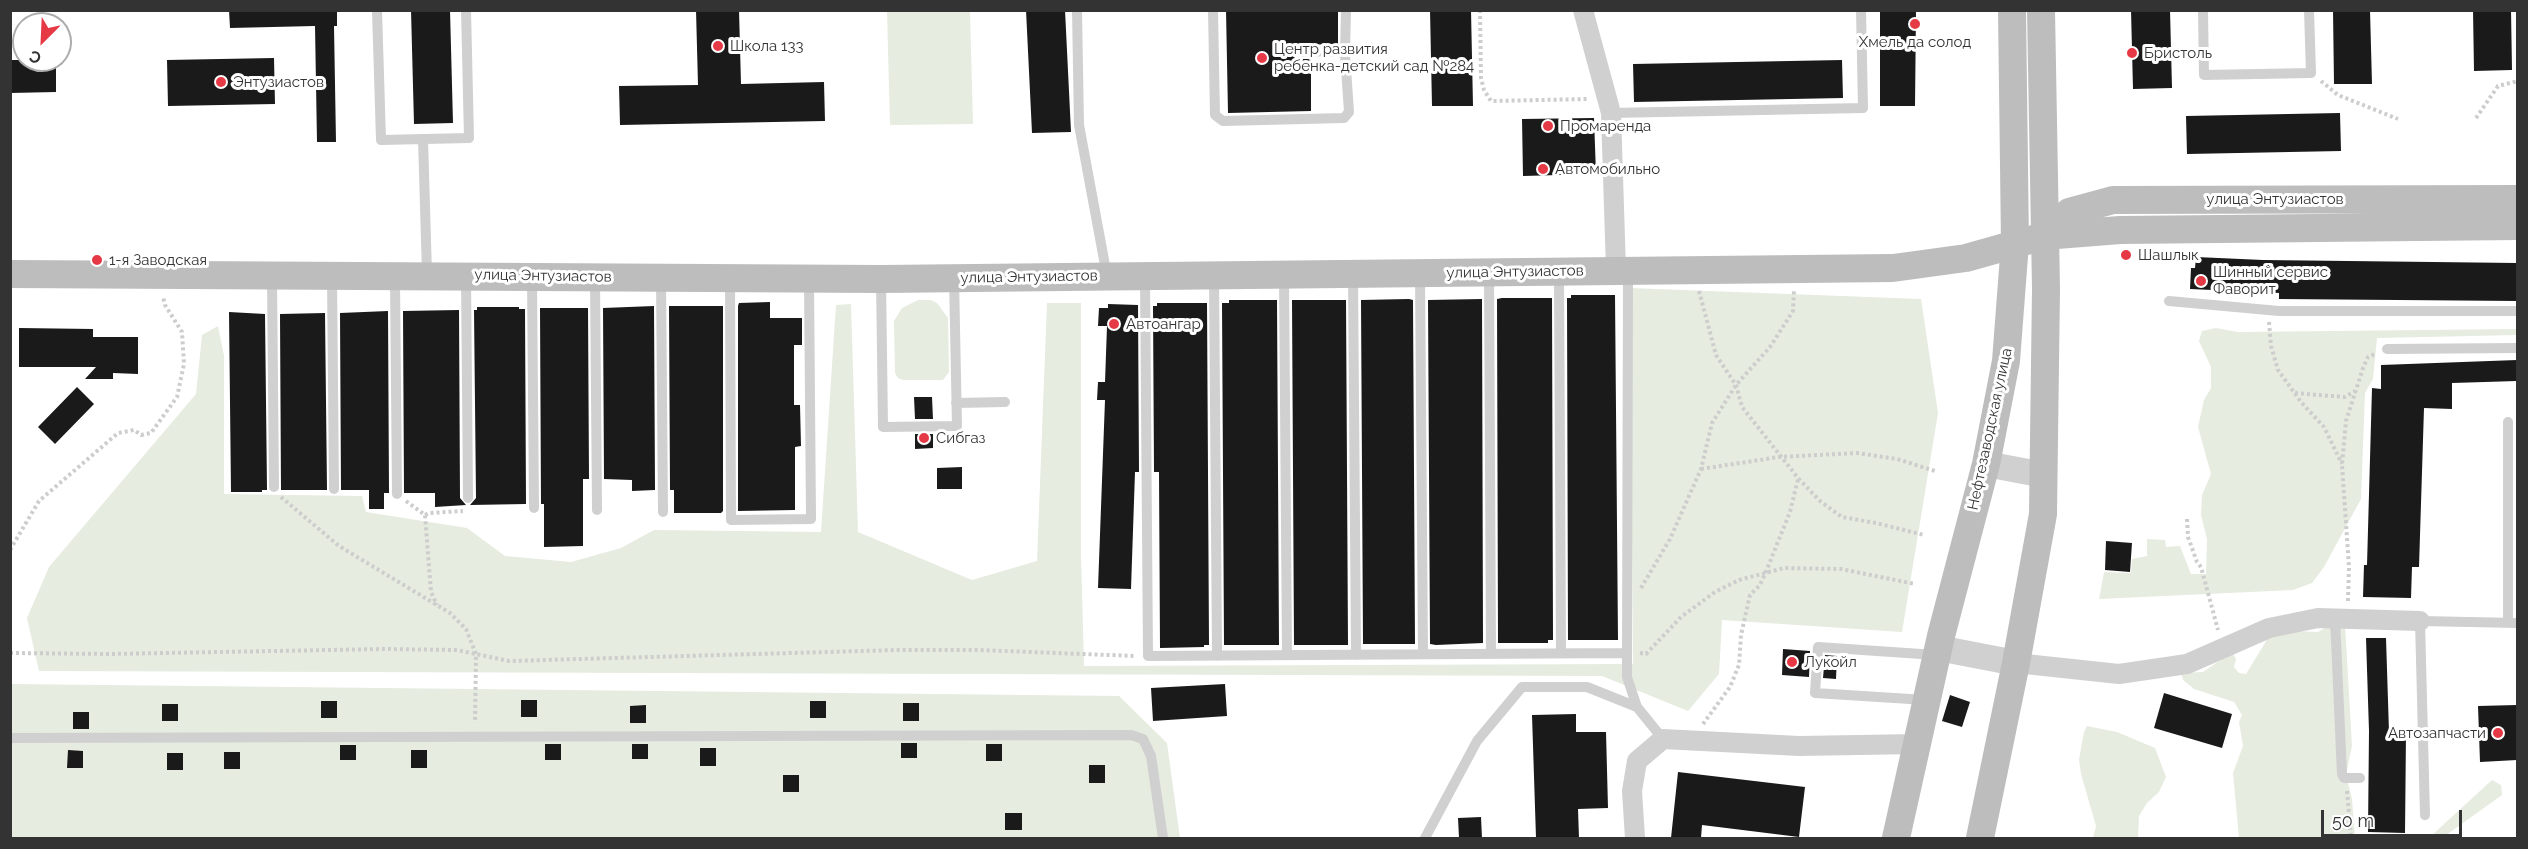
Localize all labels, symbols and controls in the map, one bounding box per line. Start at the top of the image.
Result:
north arrow [12,12,72,72]
marker: Хмель да солод [1908,17,1922,31]
place label: Хмель да солод [1859,33,1971,51]
place label: Школа 133 [730,37,804,55]
marker: Школа 133 [711,39,725,53]
place label: Центр развития ребенка-детский сад №284 [1274,40,1474,75]
place label: Бристоль [2144,44,2212,62]
text: С [26,46,44,68]
marker: Бристоль [2125,46,2139,60]
marker: Центр развития ребенка-детский сад №284 [1255,51,1269,65]
place label: Энтузиастов [233,73,324,91]
marker: Энтузиастов [214,75,228,89]
place label: Промаренда [1560,117,1651,135]
marker: Промаренда [1541,119,1555,133]
place label: Автомобильно [1555,160,1660,178]
marker: Автомобильно [1536,162,1550,176]
street label: улица Энтузиастов [2206,190,2344,208]
place label: Шашлык [2138,246,2199,264]
marker: Шашлык [2119,248,2133,262]
place label: 1-я Заводская [109,251,207,269]
marker: 1-я Заводская [90,253,104,267]
street label: улица Энтузиастов [1446,262,1584,282]
place label: Шинный сервис Фаворит [2213,263,2328,298]
street label: улица Энтузиастов [474,266,612,286]
street label: улица Энтузиастов [960,267,1098,287]
marker: Шинный сервис Фаворит [2194,274,2208,288]
place label: Автоангар [1126,315,1201,333]
marker: Автоангар [1107,317,1121,331]
street label: Нефтезаводская улица [1964,346,2016,512]
place label: Сибгаз [936,429,985,447]
marker: Сибгаз [917,431,931,445]
place label: Лукойл [1804,653,1857,671]
marker: Лукойл [1785,655,1799,669]
place label: Автозапчасти [2388,724,2486,742]
marker: Автозапчасти [2491,726,2505,740]
scale bar [2324,798,2465,836]
text: 50 m [2332,810,2374,831]

